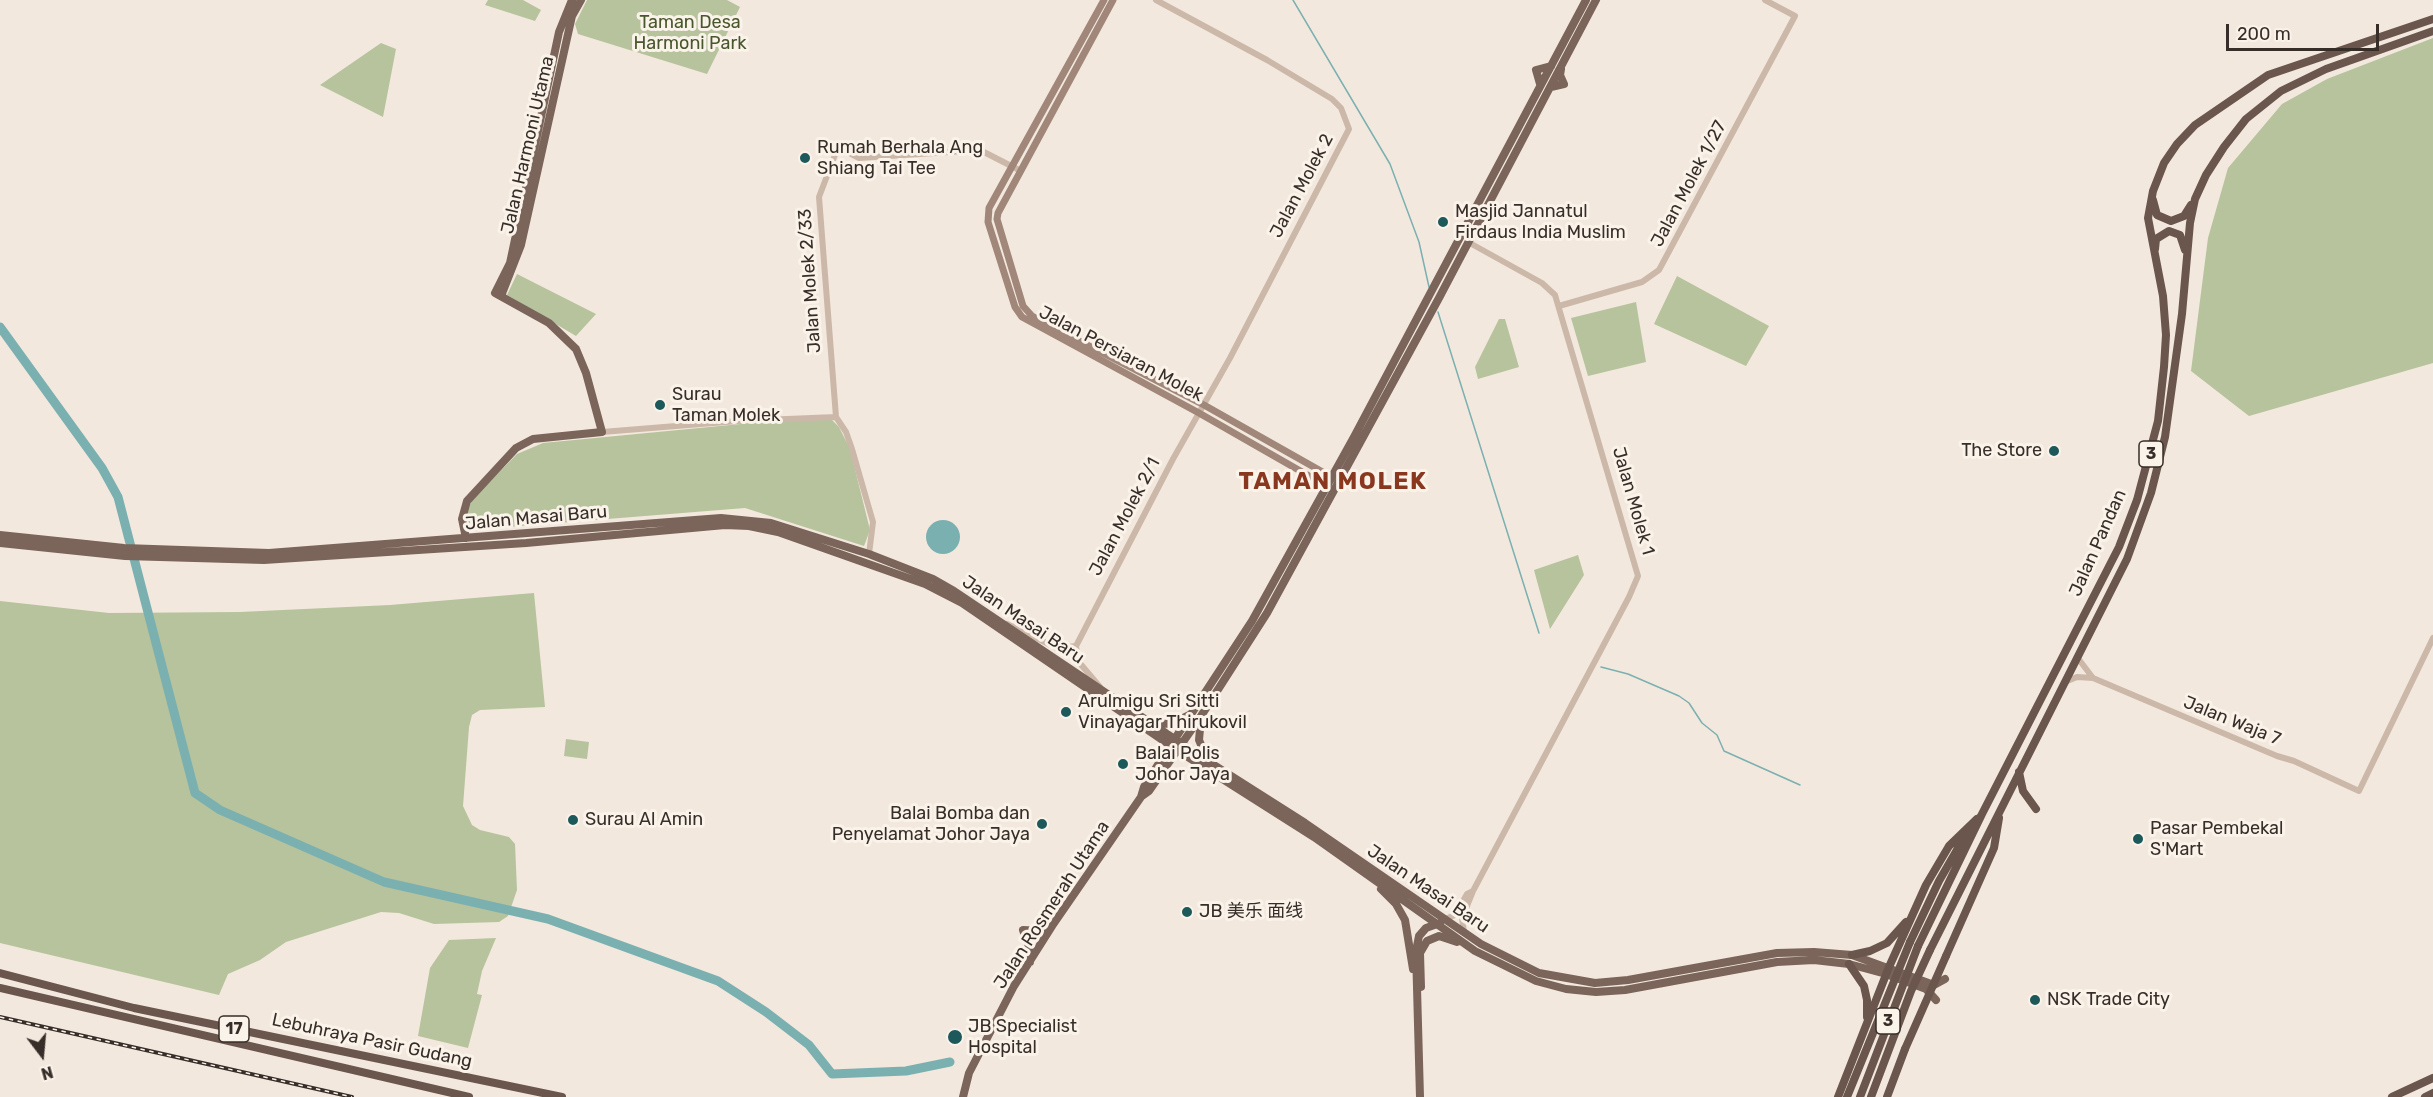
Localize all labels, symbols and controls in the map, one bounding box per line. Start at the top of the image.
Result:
park label: Taman Desa Harmoni Park [633,12,747,54]
scale bar [2229,12,2382,50]
text: 200 m [2237,23,2291,45]
street label: Jalan Harmoni Utama [497,54,559,236]
street label: Jalan Molek 1/27 [1647,117,1731,251]
street label: Jalan Molek 2 [1266,130,1338,242]
place label: Rumah Berhala Ang Shiang Tai Tee [817,137,983,180]
marker: Rumah Berhala Ang Shiang Tai Tee [798,151,812,165]
place label: Masjid Jannatul Firdaus India Muslim [1455,201,1626,244]
street label: Jalan Molek 2/33 [794,208,826,354]
marker: Masjid Jannatul Firdaus India Muslim [1436,215,1450,229]
street label: Jalan Persiaran Molek [1035,301,1207,407]
place label: Surau Taman Molek [672,384,780,426]
marker: Surau Taman Molek [653,398,667,412]
place label: The Store [1961,440,2042,462]
road number: 3 [2139,441,2163,467]
street label: Jalan Molek 1 [1607,444,1659,558]
marker: The Store [2047,444,2061,458]
street label: Jalan Molek 2/1 [1085,454,1165,580]
district label: TAMAN MOLEK [1238,468,1428,496]
street label: Jalan Pandan [2065,486,2131,600]
street label: Jalan Masai Baru [464,501,608,535]
street label: Jalan Masai Baru [958,571,1088,669]
place label: Arulmigu Sri Sitti Vinayagar Thirukovil [1078,691,1247,734]
street label: Jalan Waja 7 [2180,692,2284,750]
marker: Arulmigu Sri Sitti Vinayagar Thirukovil [1059,705,1073,719]
place label: Balai Polis Johor Jaya [1135,743,1230,786]
marker: Balai Polis Johor Jaya [1116,757,1130,771]
place label: Balai Bomba dan Penyelamat Johor Jaya [832,803,1030,846]
place label: Surau Al Amin [585,809,703,831]
marker: Surau Al Amin [566,813,580,827]
street label: Jalan Rosmerah Utama [990,817,1114,993]
marker: Balai Bomba dan Penyelamat Johor Jaya [1035,817,1049,831]
place label: Pasar Pembekal S'Mart [2150,818,2283,860]
marker: Pasar Pembekal S'Mart [2131,832,2145,846]
street label: Jalan Masai Baru [1363,840,1493,938]
place label: JB 美乐 面线 [1199,901,1303,923]
marker: JB 美乐 面线 [1180,905,1194,919]
place label: NSK Trade City [2047,989,2170,1011]
marker: NSK Trade City [2028,993,2042,1007]
road number: 3 [1876,1008,1900,1034]
street label: Lebuhraya Pasir Gudang [270,1009,474,1073]
road number: 17 [219,1016,249,1042]
place label: JB Specialist Hospital [968,1016,1077,1058]
north arrow [12,1025,72,1085]
marker: JB Specialist Hospital [946,1028,964,1046]
text: N [39,1062,55,1084]

